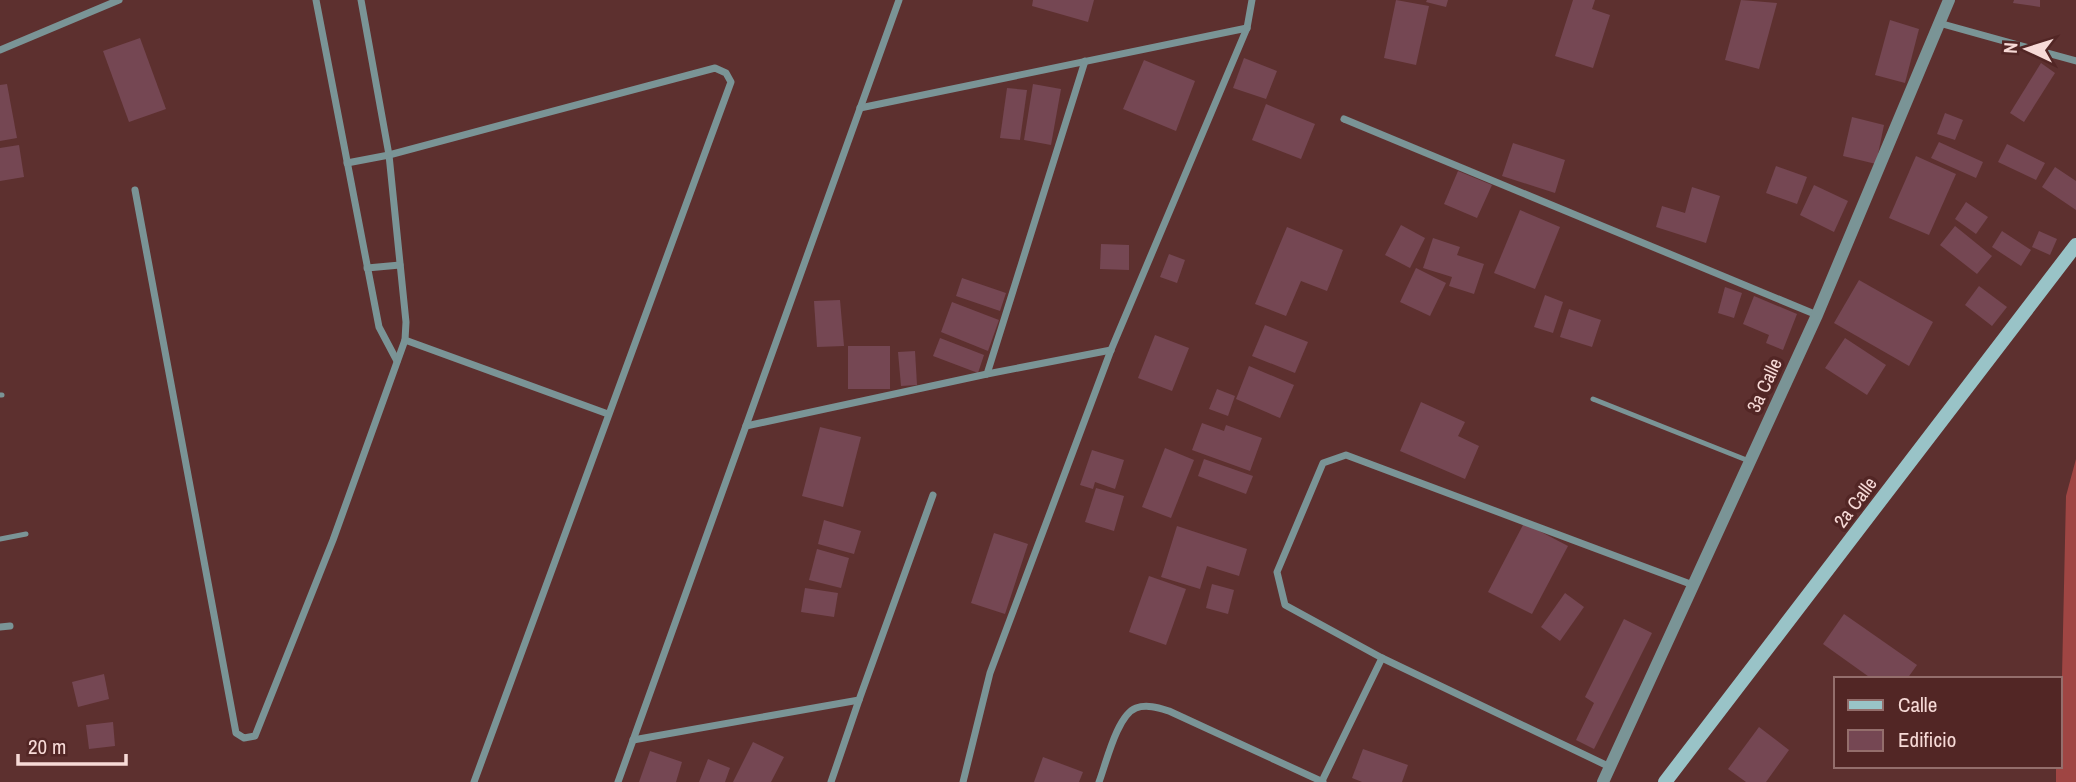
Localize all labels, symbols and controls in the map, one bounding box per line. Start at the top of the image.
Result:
north arrow [1992,14,2062,84]
text: N [1997,41,2023,54]
street label: 3a Calle [1740,354,1788,416]
street label: 2a Calle [1827,471,1883,533]
legend [1834,677,2062,768]
text: Calle [1898,690,1937,719]
scale bar [18,722,126,766]
text: Edificio [1898,725,1956,754]
text: 20 m [28,732,66,761]

